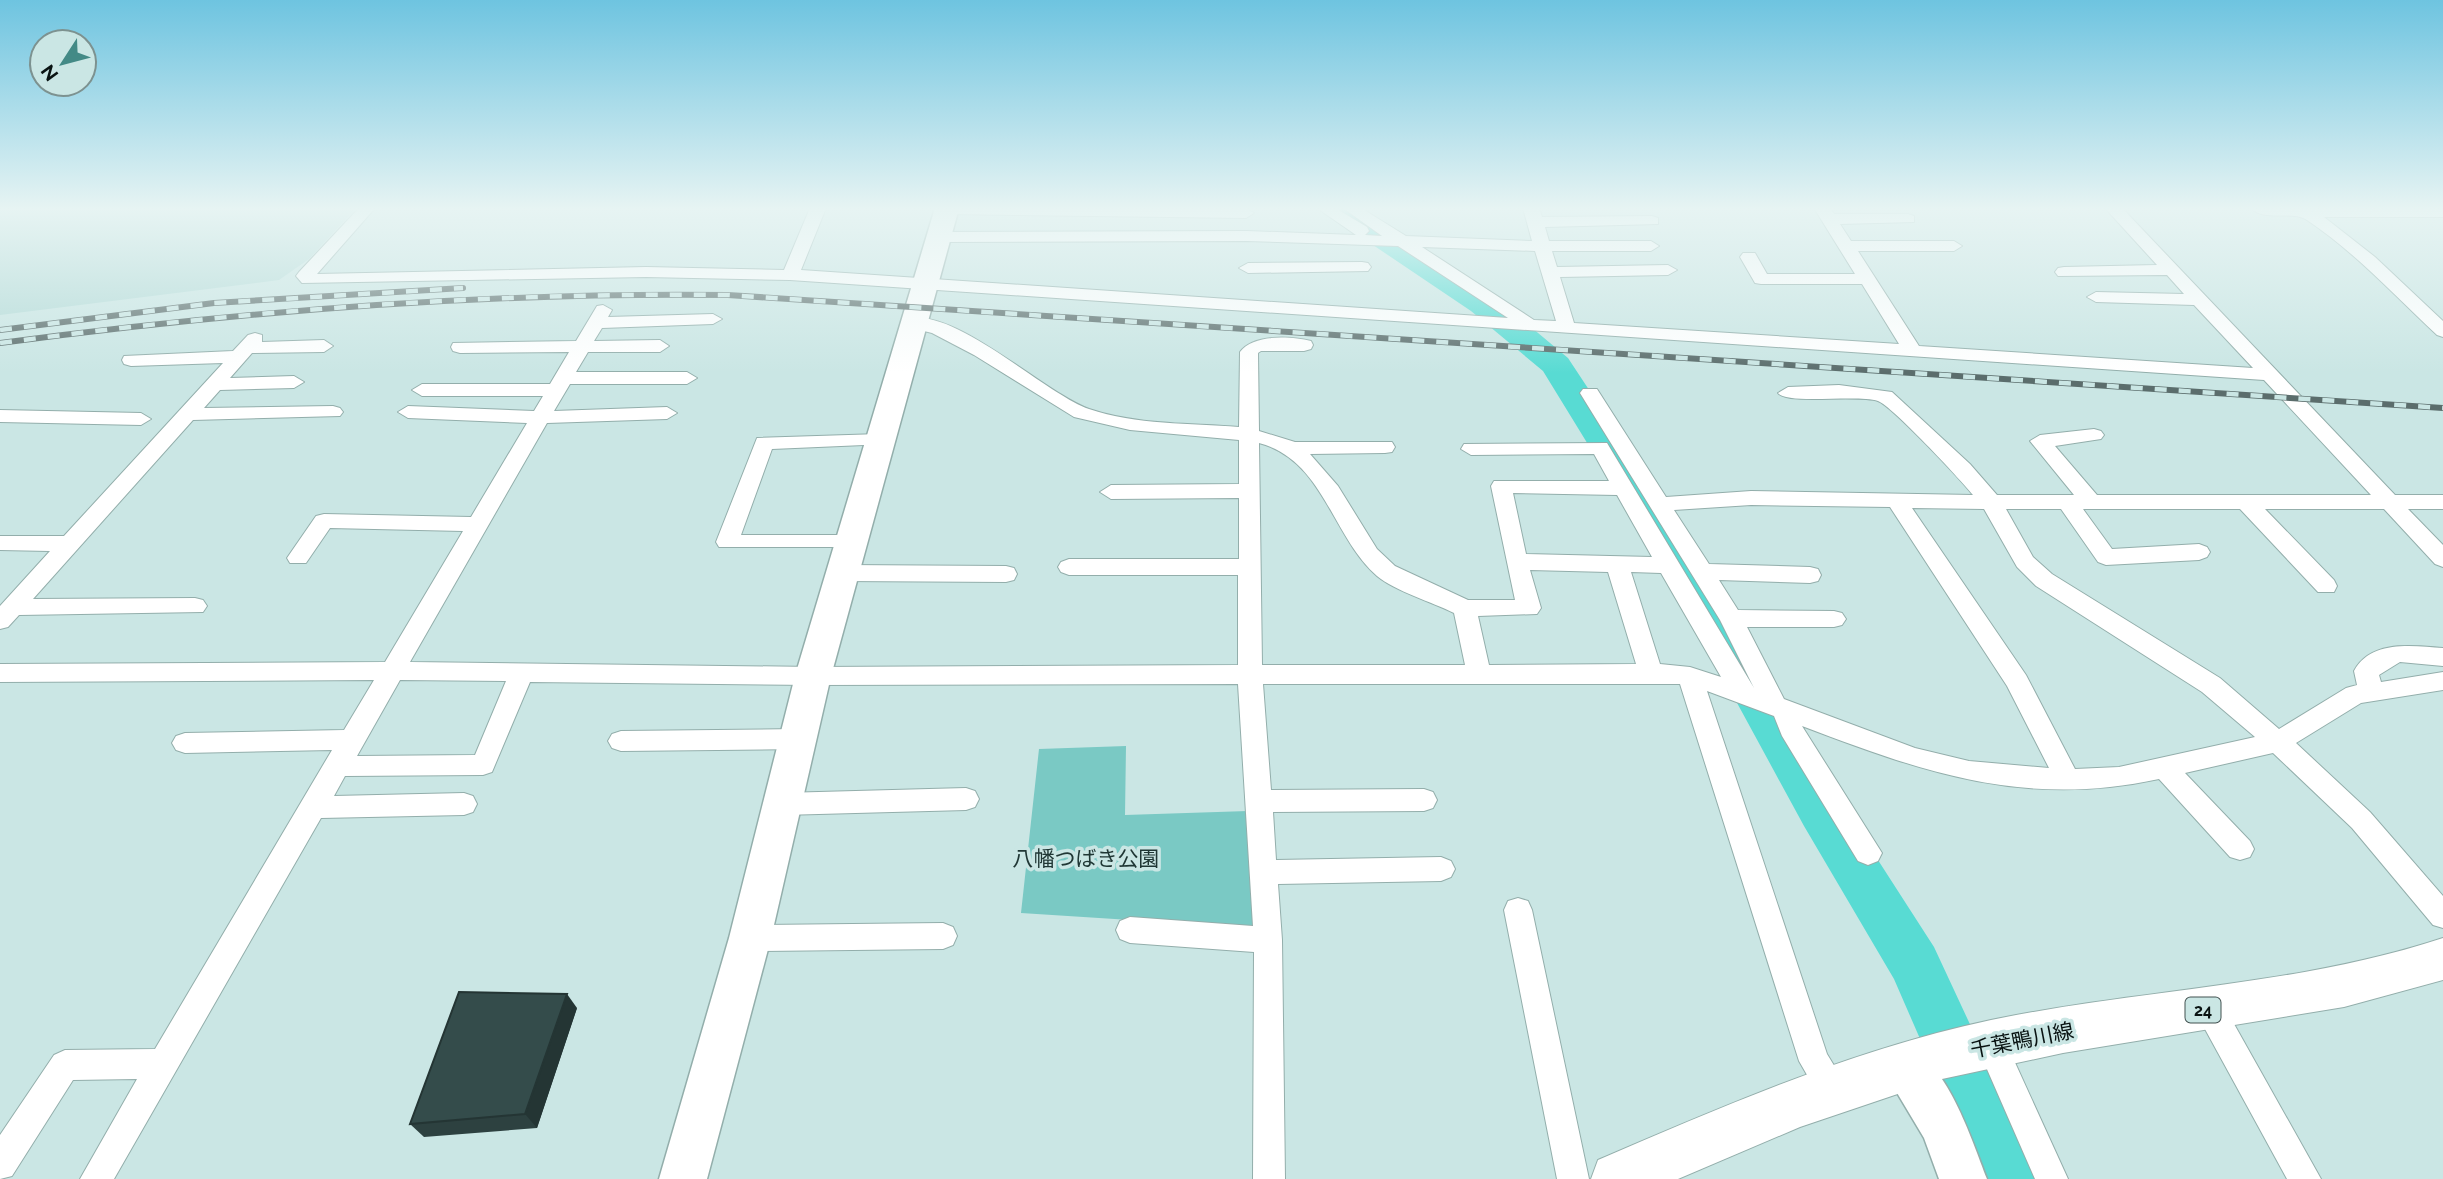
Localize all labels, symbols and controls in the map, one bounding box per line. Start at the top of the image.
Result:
north arrow [28,28,98,98]
text: N [36,61,62,85]
park label: 八幡つばき公園 [1013,846,1160,871]
road number: 24 [2186,998,2220,1022]
street label: 千葉鴨川線 [1968,1018,2076,1062]

